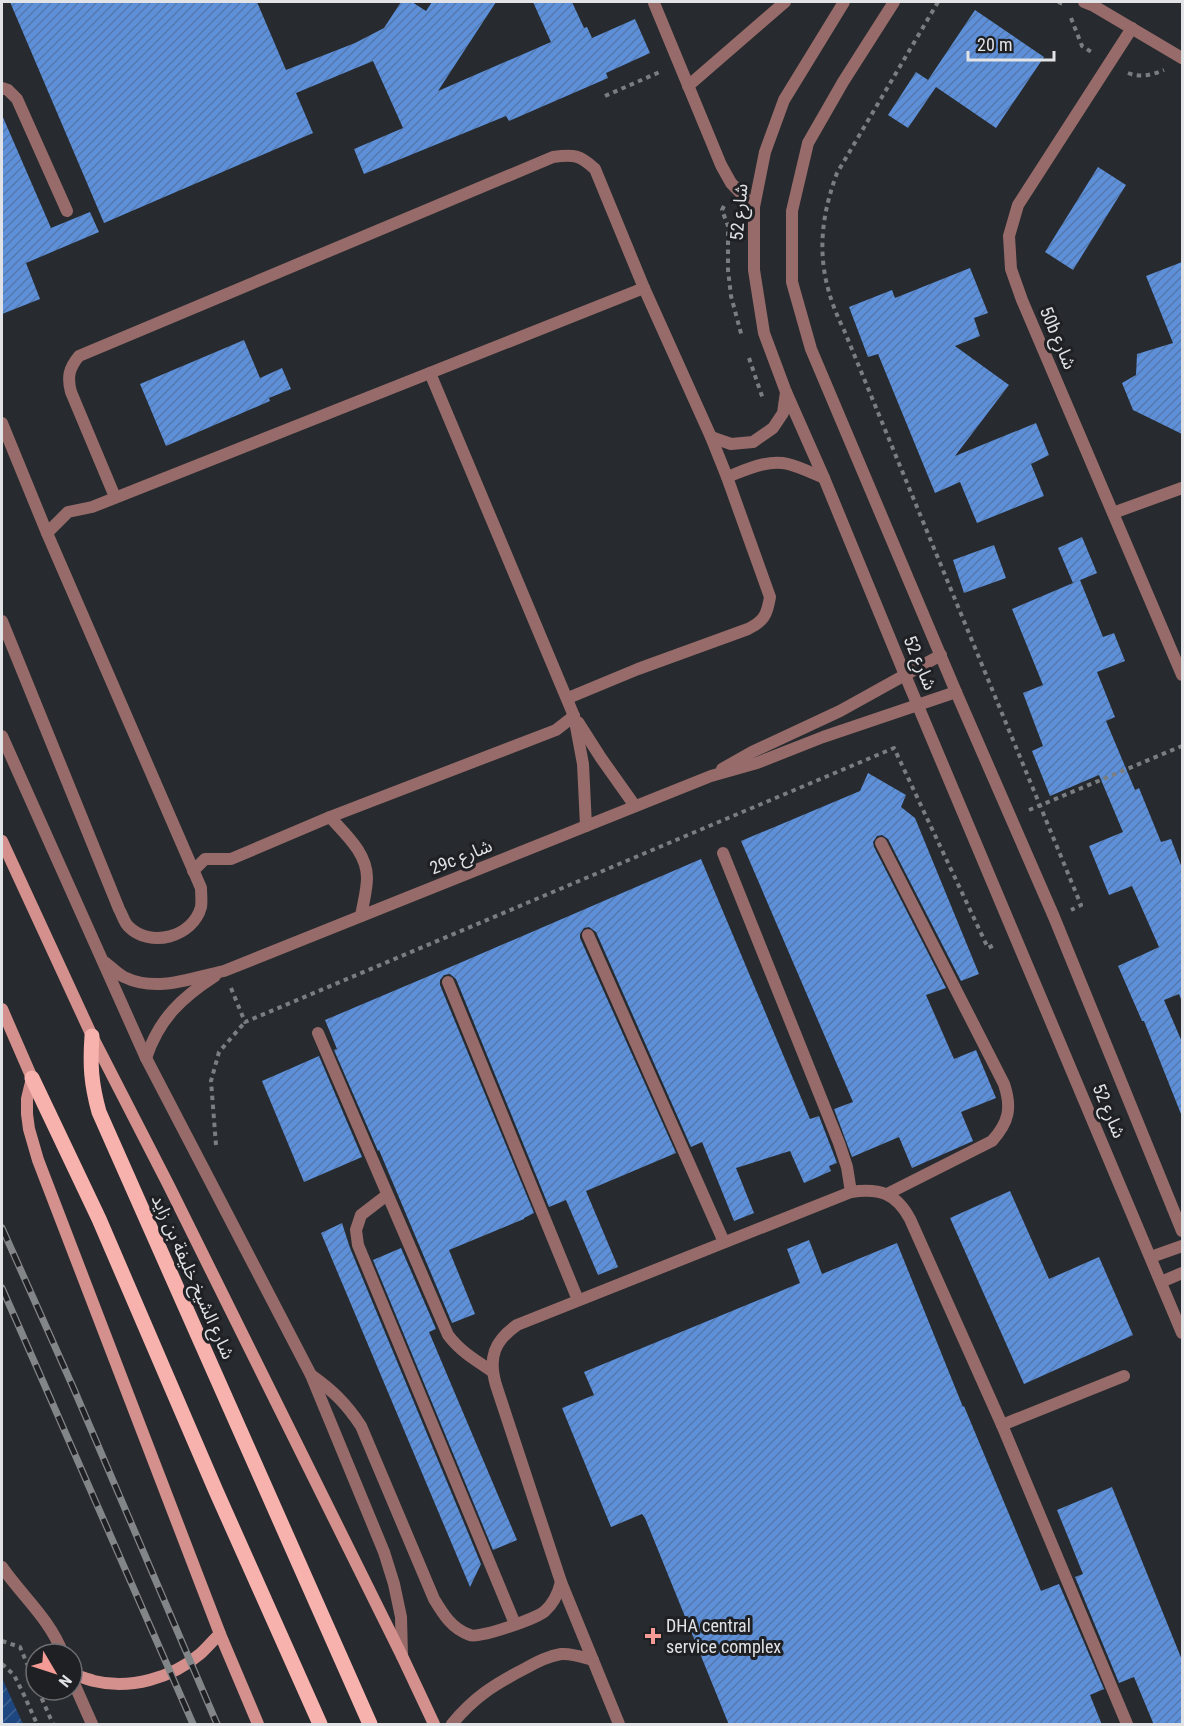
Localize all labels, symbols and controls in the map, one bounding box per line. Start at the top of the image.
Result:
scale bar [968,24,1054,62]
text: 20 m [977,34,1012,55]
street label: شارع 52 [726,183,755,242]
street label: 50b شارع [1032,303,1081,374]
street label: شارع 52 [896,632,941,695]
street label: 29c شارع [427,835,497,882]
street label: شارع 52 [1085,1080,1130,1143]
street label: شارع الشيخ خليفة بن زايد [144,1191,239,1364]
place label: DHA central service complex [666,1615,781,1657]
marker: DHA central service complex [644,1627,662,1645]
north arrow [24,1642,84,1702]
text: N [55,1671,76,1691]

